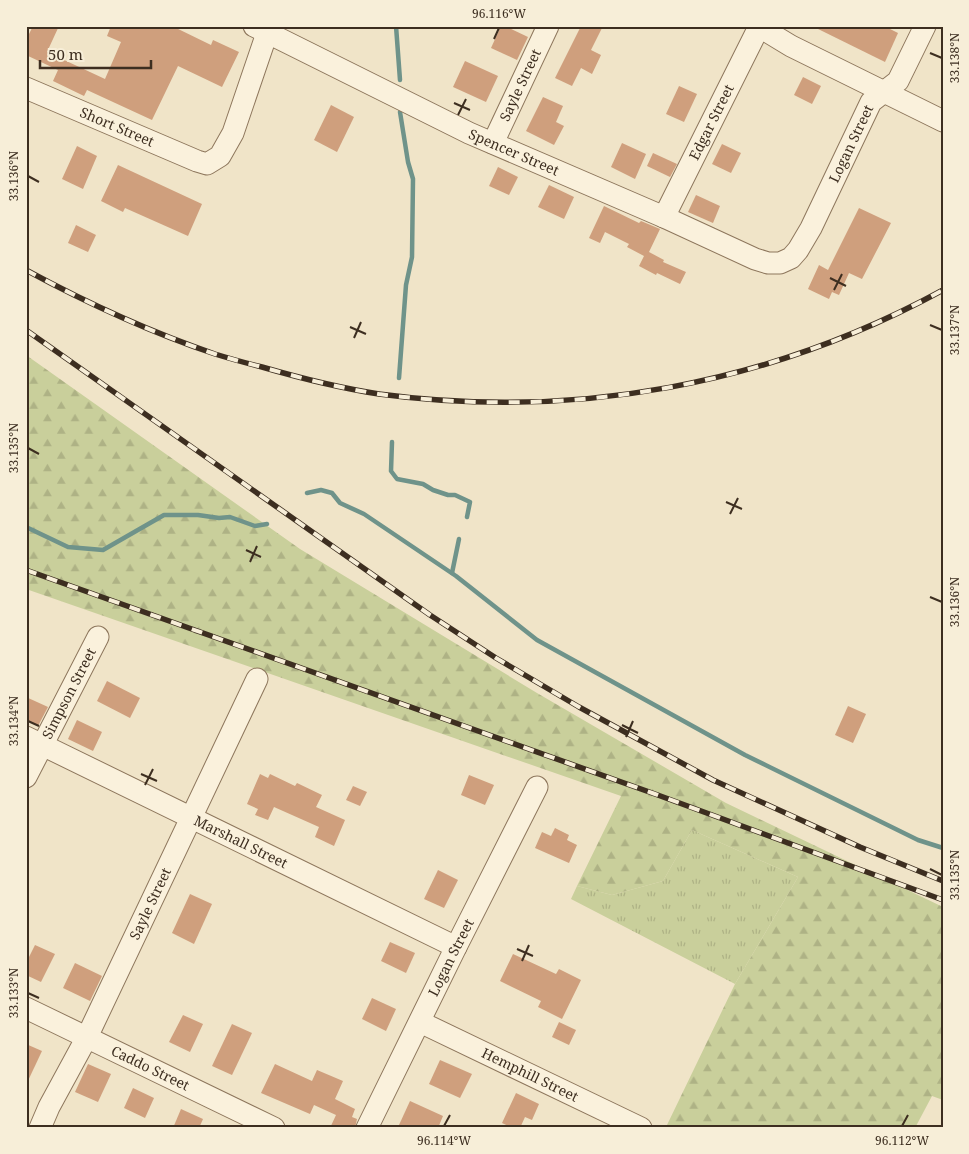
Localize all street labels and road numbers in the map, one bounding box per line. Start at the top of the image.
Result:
street label: Sayle Street [495,46,545,124]
street label: Edgar Street [684,81,738,163]
street label: Logan Street [824,101,877,185]
street label: Short Street [77,102,157,151]
street label: Spencer Street [466,124,562,180]
street label: Simpson Street [37,644,100,742]
street label: Marshall Street [191,810,291,872]
street label: Sayle Street [125,864,175,943]
street label: Logan Street [423,915,478,999]
street label: Caddo Street [108,1041,193,1095]
street label: Hemphill Street [479,1043,582,1106]

